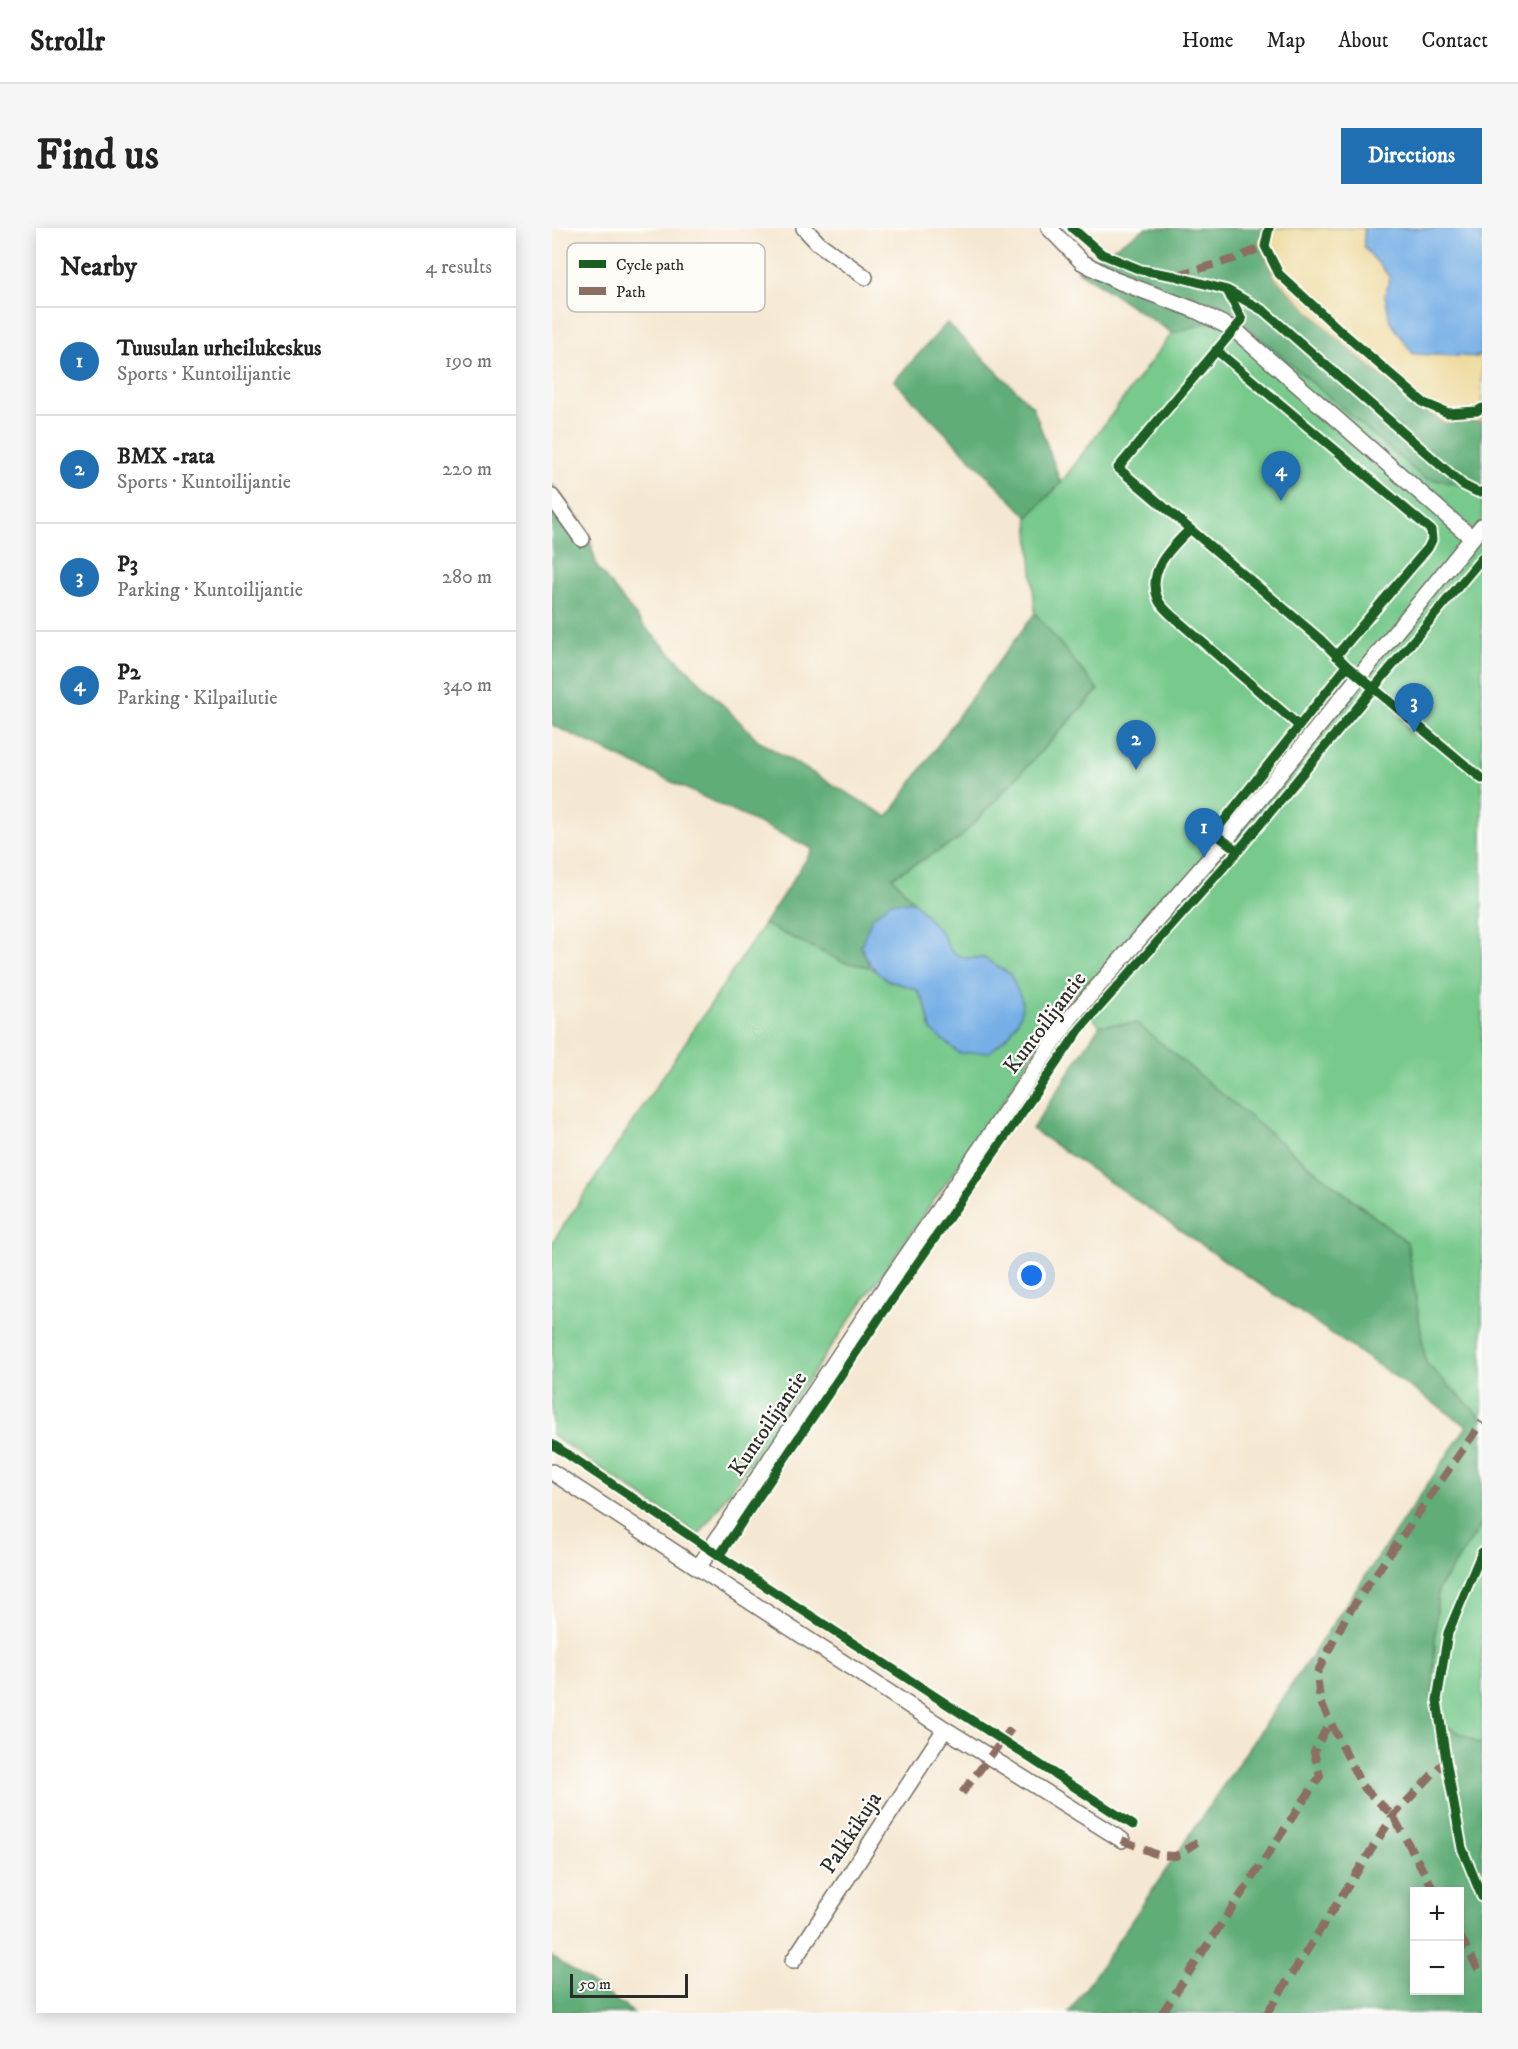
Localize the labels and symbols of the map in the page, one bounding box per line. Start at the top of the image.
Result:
legend [567,243,765,312]
text: Cycle path [616,255,685,275]
text: Path [616,282,646,302]
pin: 4 [1262,452,1300,501]
pin: 3 [1394,684,1434,733]
pin: 2 [1116,720,1156,770]
pin: 1 [1184,808,1224,858]
street label: Kuntoilijantie [998,967,1092,1079]
your location [1017,1261,1046,1290]
street label: Kuntoilijantie [723,1366,813,1481]
street label: Palkkikuja [815,1786,888,1879]
scale bar [570,1971,688,1998]

